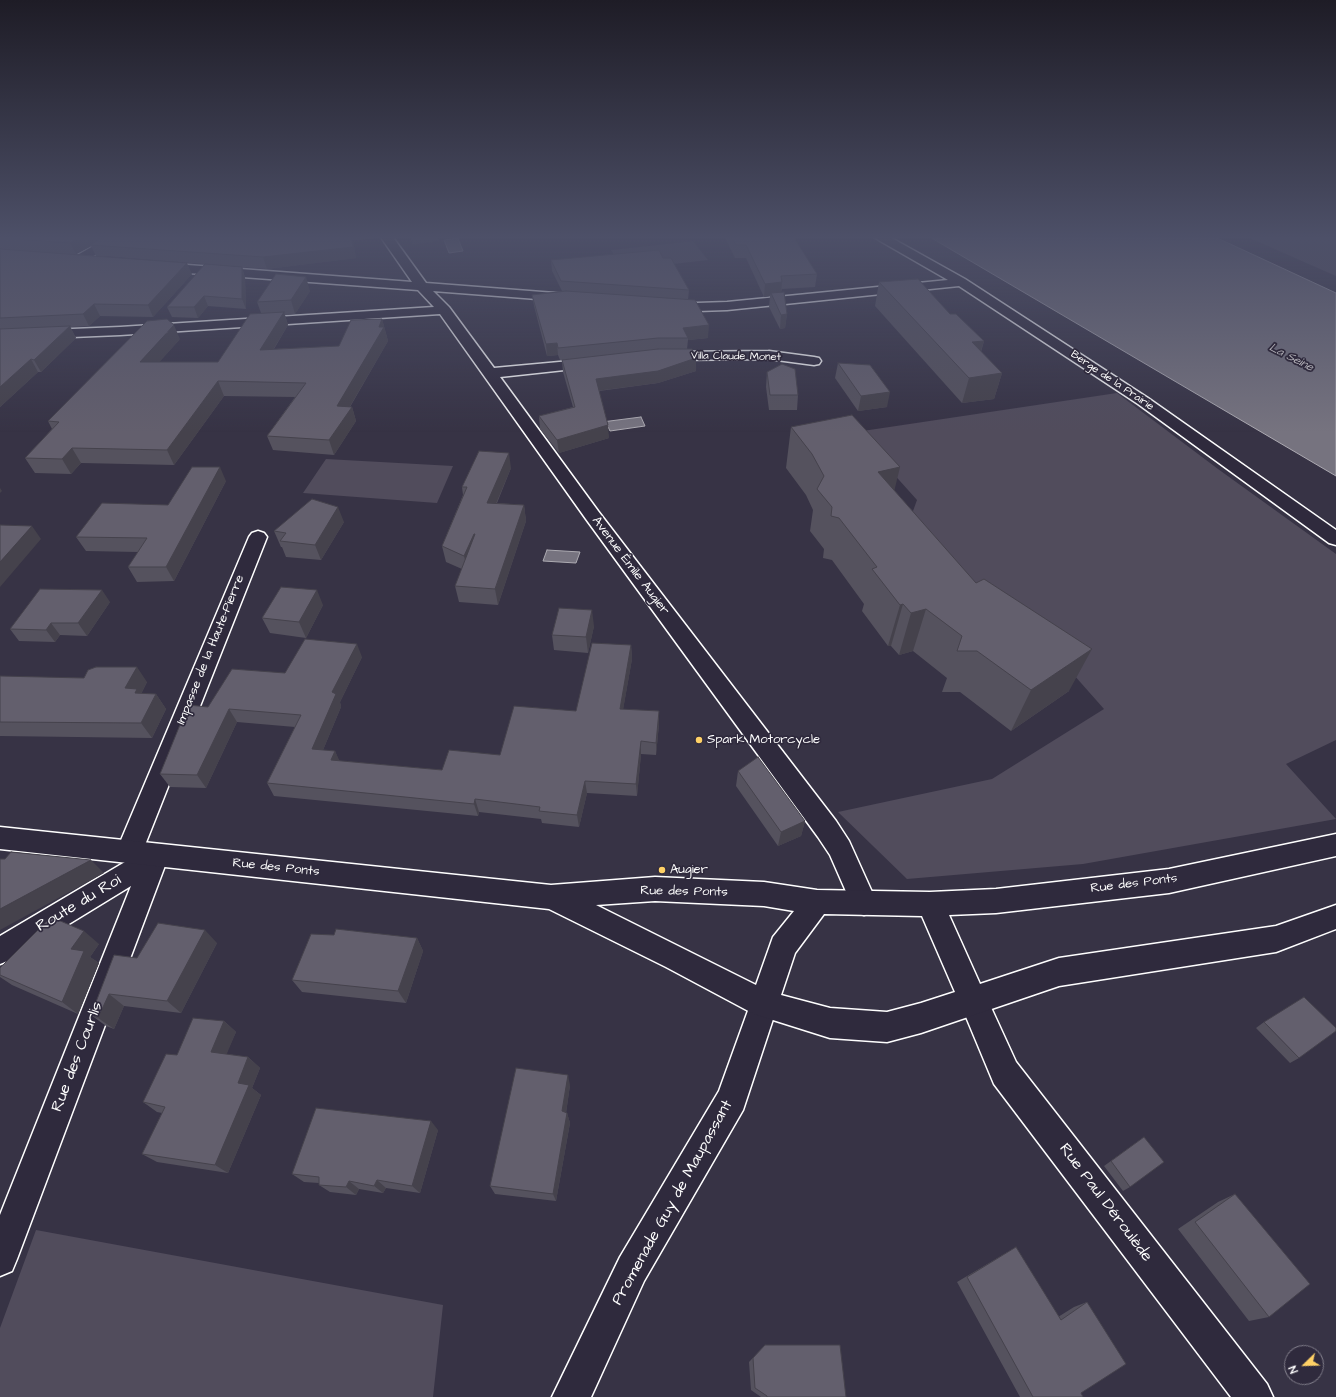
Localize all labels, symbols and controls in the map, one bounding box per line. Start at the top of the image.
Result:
water label: La Seine [1266,341,1316,375]
street label: Berge de la Prairie [1068,348,1156,414]
street label: Villa Claude Monet [691,350,781,364]
street label: Avenue Émile Augier [588,514,672,618]
street label: Impasse de la Haute-Pierre [174,573,248,727]
place label: Spark Motorcycle [707,732,820,748]
marker: Spark Motorcycle [694,735,704,745]
street label: Rue des Ponts [232,856,320,880]
place label: Augier [670,862,708,878]
marker: Augier [657,865,667,875]
street label: Route du Roi [33,871,125,937]
street label: Rue des Ponts [1090,871,1178,897]
street label: Rue des Ponts [640,883,728,901]
street label: Rue des Courlis [48,999,108,1115]
street label: Promenade Guy de Maupassant [609,1097,737,1309]
street label: Rue Paul Déroulède [1054,1140,1156,1266]
north arrow [1284,1345,1324,1385]
text: N [1285,1363,1302,1376]

